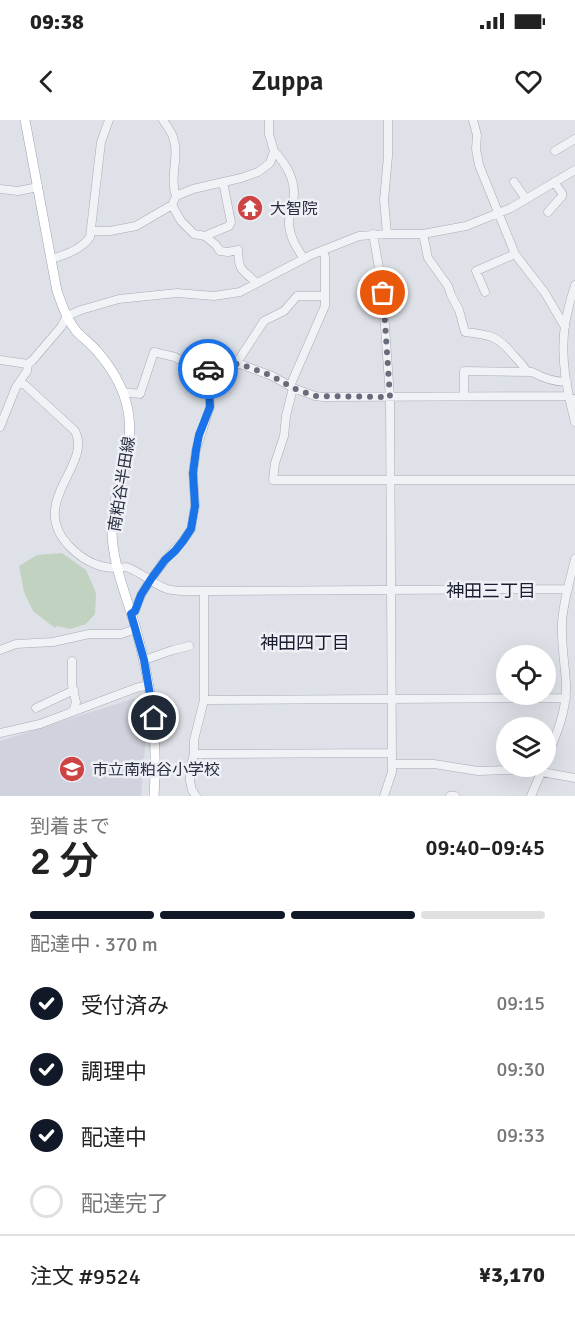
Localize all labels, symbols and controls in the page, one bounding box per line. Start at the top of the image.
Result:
text: 09:38 [30,8,84,35]
icon: back [30,65,63,98]
text: Zuppa [251,65,324,98]
icon: heart [512,65,545,98]
temple icon: 大智院 [235,193,265,223]
place label: 大智院 [270,199,318,219]
pin [357,267,408,318]
icon: bag [366,276,399,309]
courier [178,339,238,399]
icon: car [192,353,225,386]
street label: 南粕谷半田線 [105,435,139,533]
district label: 神田三丁目 [446,580,536,602]
district label: 神田四丁目 [260,632,350,654]
map controls [496,645,556,777]
button: locate [496,645,556,705]
pin [128,692,179,743]
icon: home [137,701,170,734]
button: layers [496,717,556,777]
school or university icon: 市立南粕谷小学校 [57,754,87,784]
place label: 市立南粕谷小学校 [92,760,220,780]
text: 到着まで [30,814,110,839]
text: 09:40–09:45 [426,834,545,861]
text: 2 分 [30,837,99,885]
text: 配達中 · 370 m [30,932,158,957]
icon: check [30,987,63,1020]
text: 09:15 [496,991,545,1016]
text: 受付済み [81,992,169,1019]
icon: check [30,1053,63,1086]
text: 09:30 [496,1057,545,1082]
text: 調理中 [81,1058,147,1085]
icon: check [30,1119,63,1152]
text: 09:33 [496,1123,545,1148]
text: 配達中 [81,1124,147,1151]
text: 配達完了 [81,1190,169,1217]
text: ¥3,170 [479,1261,545,1288]
text: 注文 #9524 [30,1263,141,1290]

